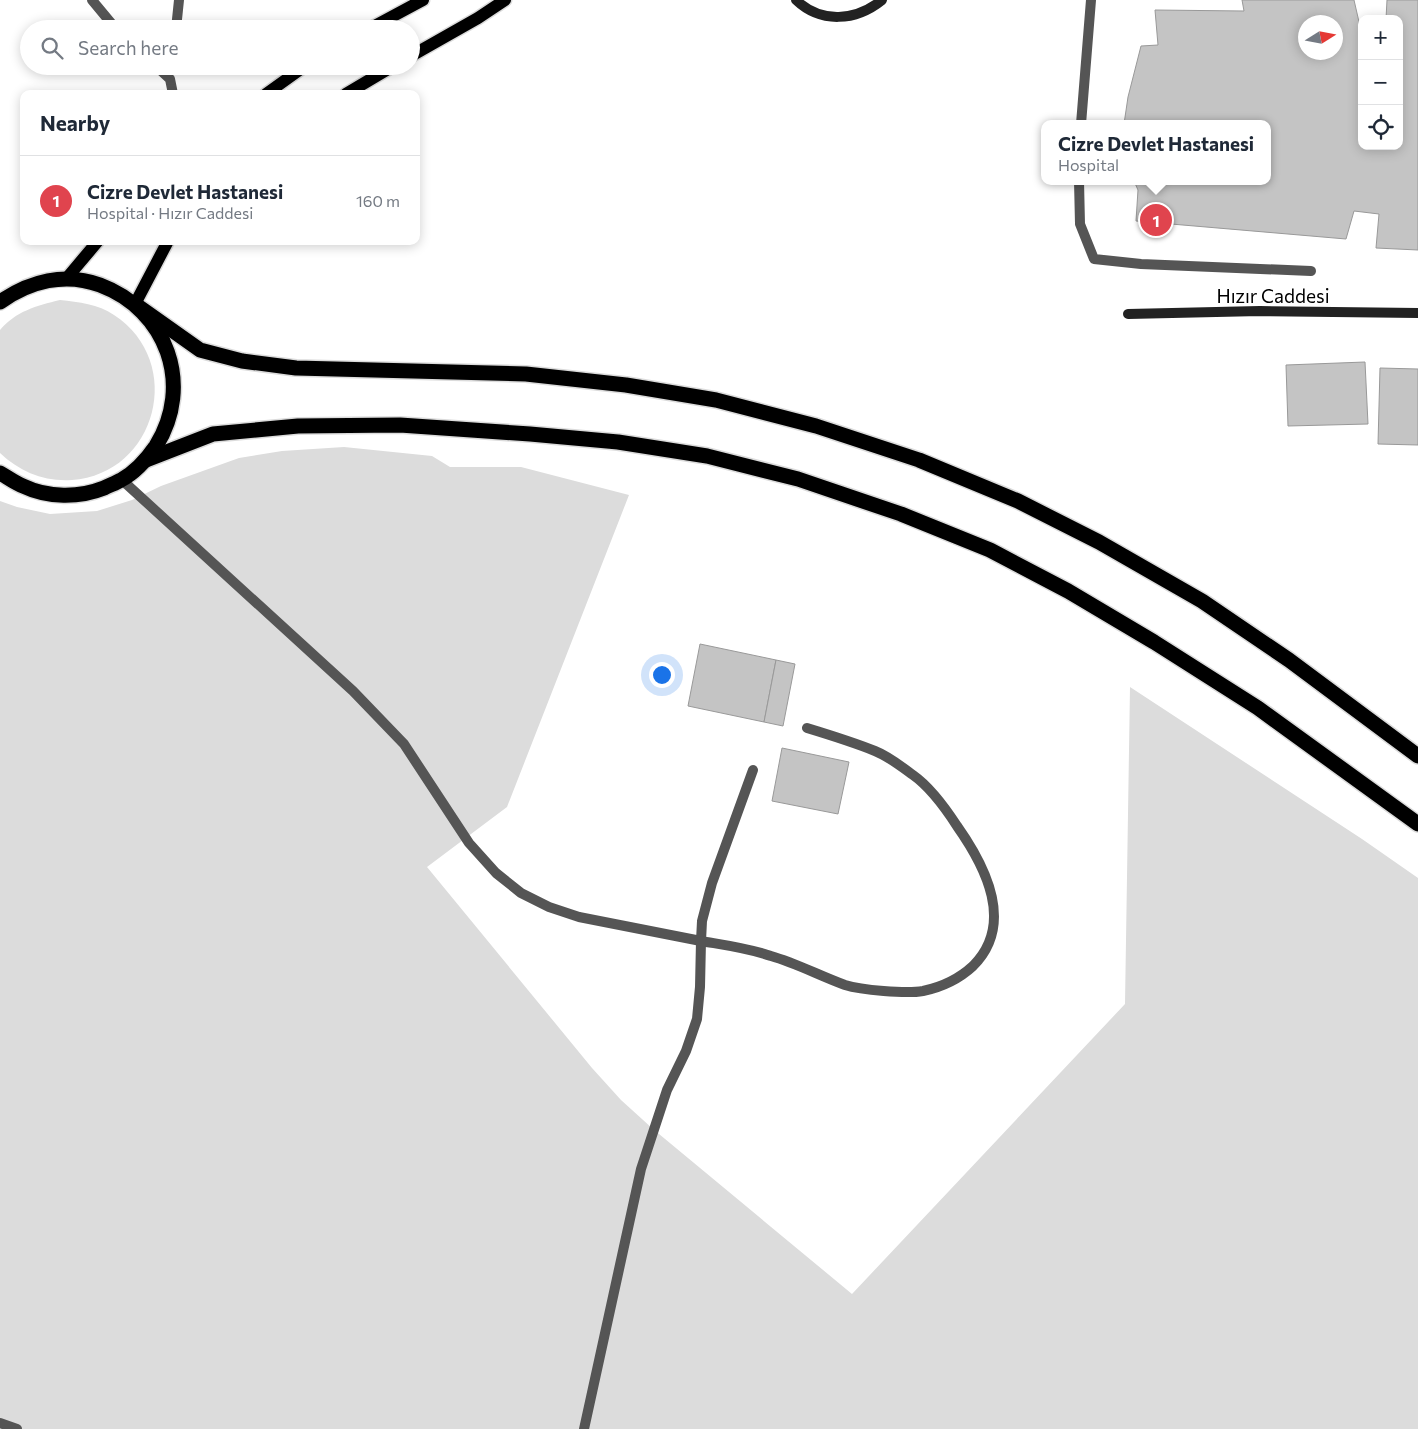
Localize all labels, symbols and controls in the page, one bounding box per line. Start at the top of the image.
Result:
north arrow [1298,15,1343,60]
map controls [1358,15,1403,150]
button: + [1358,15,1403,60]
search box [20,20,420,75]
icon: search [38,34,66,62]
text: Search here [78,36,178,59]
button: − [1358,60,1403,105]
button: locate [1358,105,1403,150]
text: Nearby [40,110,110,135]
popup [1041,120,1271,185]
text: Cizre Devlet Hastanesi [1058,132,1254,155]
text: Hospital [1058,155,1119,174]
text: Cizre Devlet Hastanesi [87,180,283,203]
text: 1 [52,191,60,210]
text: 160 m [356,191,400,210]
pin: 1 [1140,201,1172,239]
text: Hospital · Hızır Caddesi [87,203,253,222]
street label: Hızır Caddesi [1216,284,1330,307]
your location [649,662,675,688]

